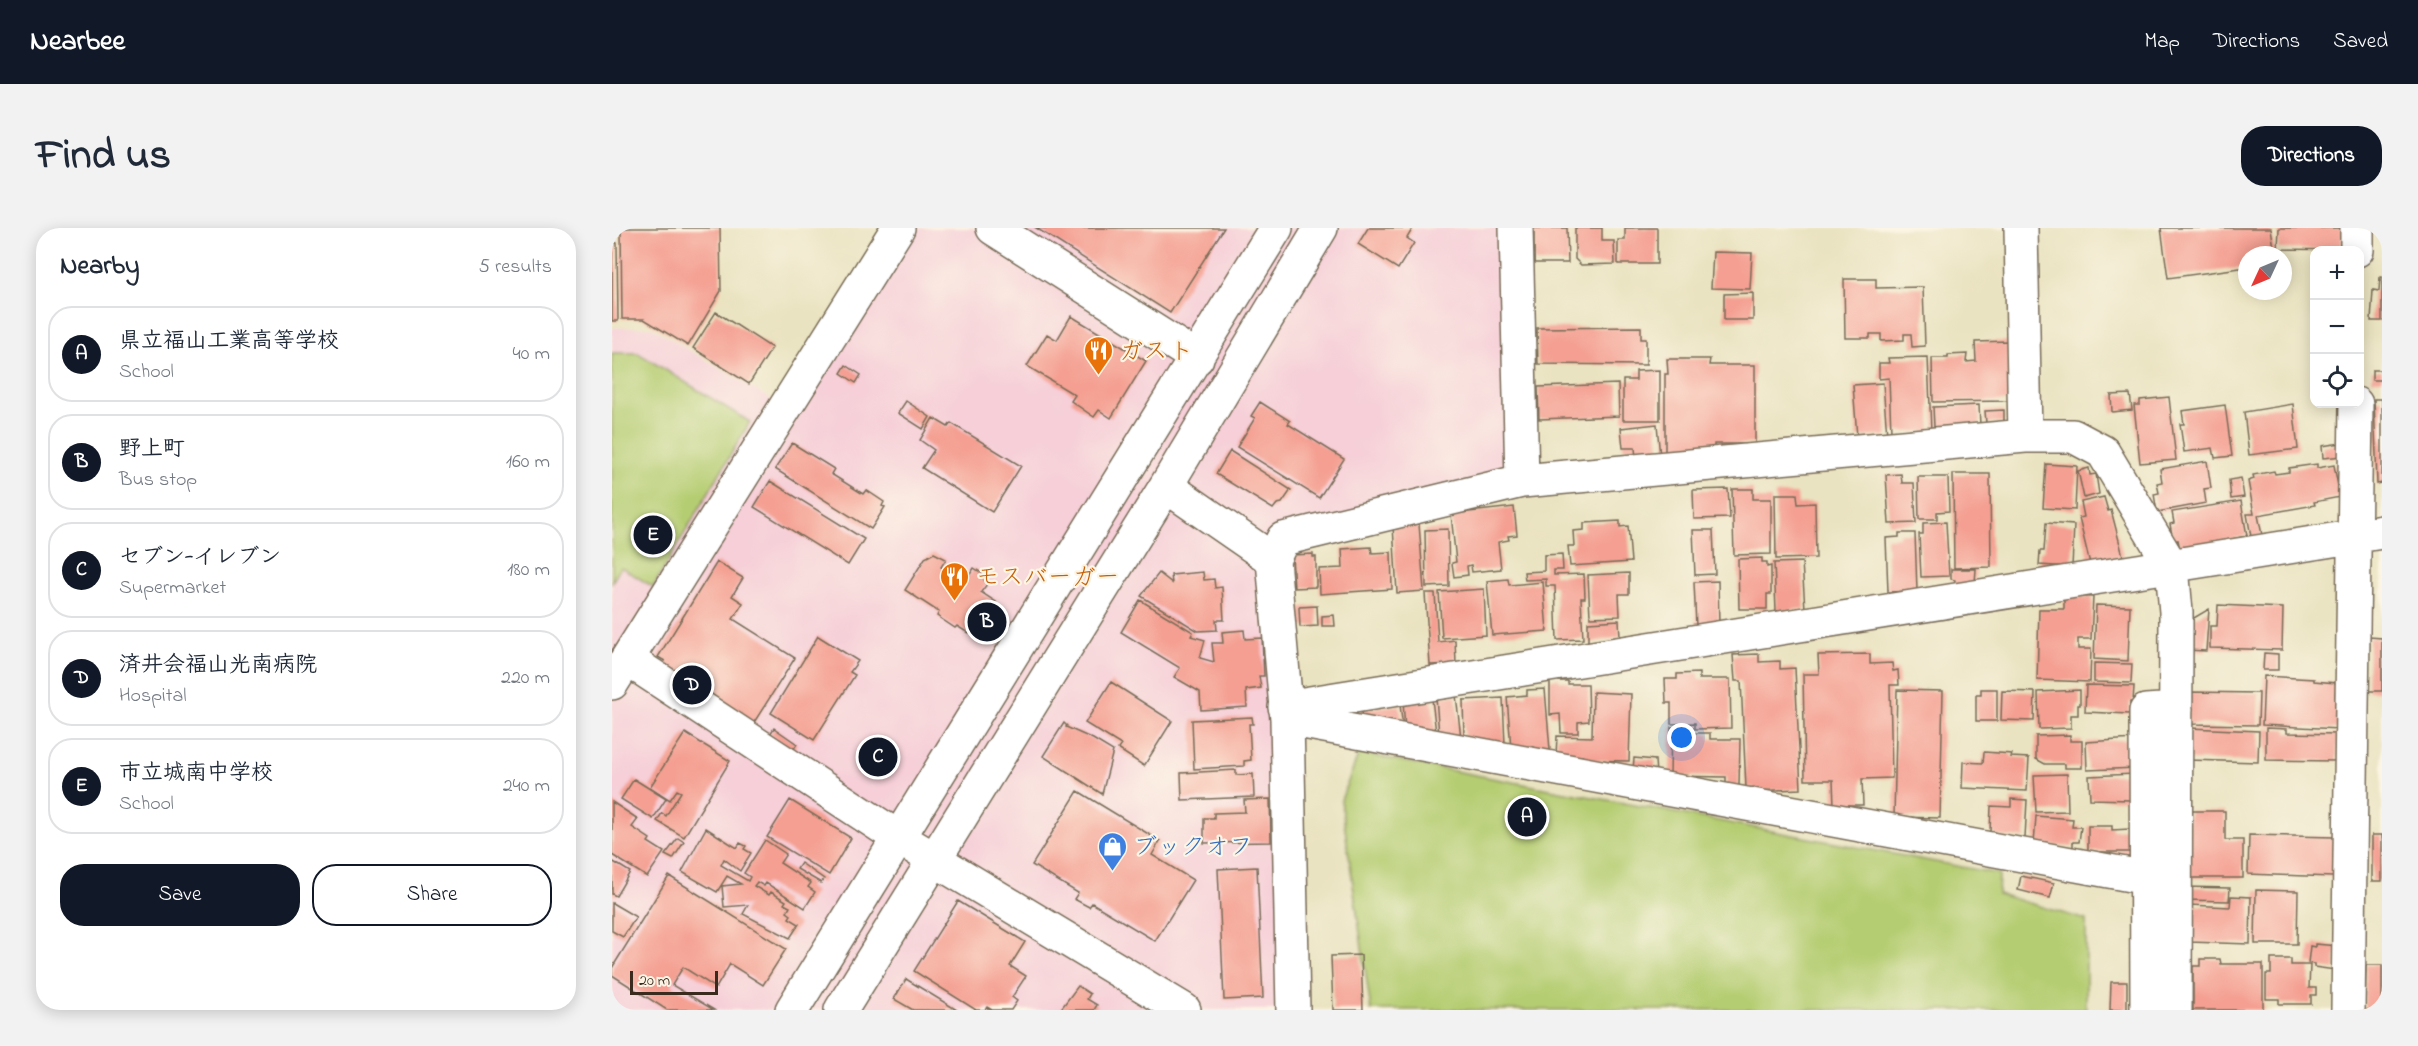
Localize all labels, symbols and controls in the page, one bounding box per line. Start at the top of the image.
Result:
text: Nearbee [30,22,125,63]
text: Map [2144,27,2180,57]
text: Directions [2213,27,2300,57]
text: Saved [2333,27,2388,57]
text: Find us [36,126,171,187]
button: Directions [2241,126,2382,186]
north arrow [2238,246,2292,300]
map controls [2310,246,2364,408]
button: + [2310,246,2364,300]
text: Nearby [60,248,139,286]
text: 5 results [479,253,552,282]
button: − [2310,300,2364,354]
text: 県立福山工業高等学校 [119,326,339,358]
restaurant icon: ガスト [1082,334,1114,376]
place label: ガスト [1119,335,1193,370]
text: A [75,340,88,369]
text: 40 m [513,340,550,369]
button: locate [2310,354,2364,408]
text: School [119,358,174,387]
text: 野上町 [119,434,185,466]
text: B [75,448,88,477]
text: 160 m [506,448,550,477]
text: Bus stop [119,466,197,495]
pin: E [634,512,672,558]
text: セブン-イレブン [119,542,281,574]
text: C [76,556,87,585]
text: 180 m [507,556,550,585]
restaurant icon: モスバーガー [939,560,971,602]
place label: モスバーガー [976,561,1120,596]
text: Supermarket [119,574,226,603]
pin: B [968,600,1006,644]
text: 済井会福山光南病院 [119,650,317,682]
pin: D [672,662,712,708]
text: D [74,664,89,693]
text: 220 m [501,664,550,693]
text: Hospital [119,682,187,711]
your location [1667,723,1696,752]
pin: C [858,734,898,780]
text: 市立城南中学校 [119,758,273,790]
text: E [75,772,88,801]
text: 240 m [503,772,550,801]
text: School [119,790,174,819]
pin: A [1508,794,1546,840]
shop icon: ブックオフ [1096,830,1128,872]
place label: ブックオフ [1133,831,1253,866]
button: Save [60,864,300,926]
button: Share [312,864,552,926]
scale bar [630,968,718,996]
text: 20 m [639,969,670,993]

